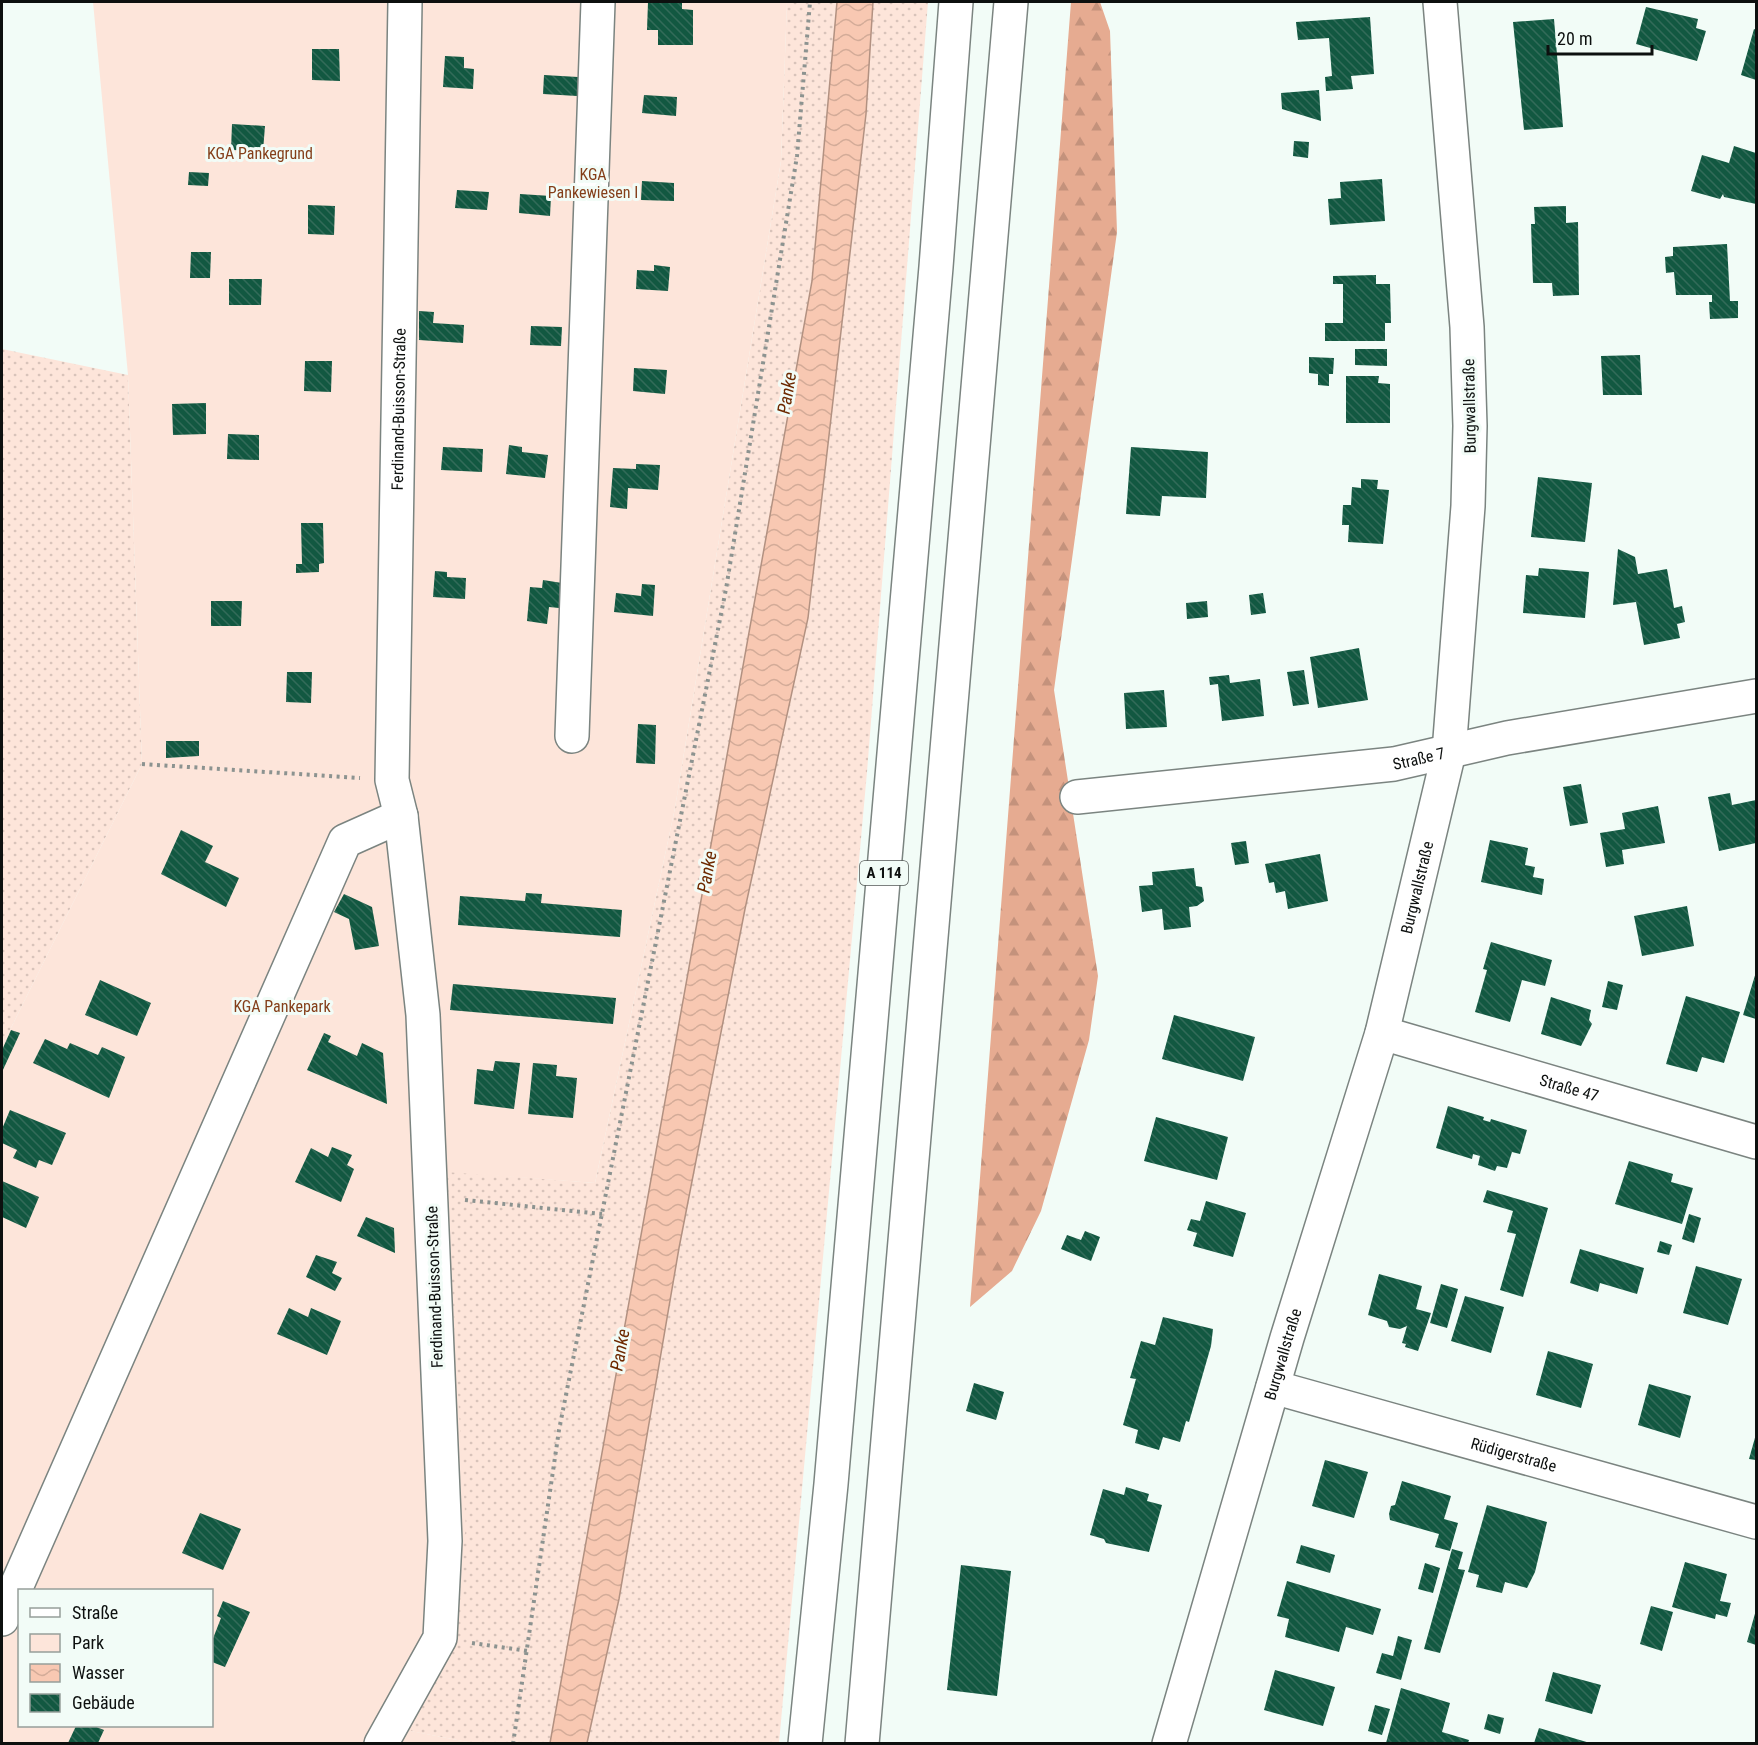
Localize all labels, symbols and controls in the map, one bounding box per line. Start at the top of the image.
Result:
scale bar [1548,18,1652,56]
text: 20 m [1557,28,1592,49]
park label: KGA Pankegrund [207,144,313,163]
park label: KGA Pankewiesen I [548,165,638,202]
street label: Ferdinand-Buisson-Straße [388,328,410,490]
street label: Burgwallstraße [1459,359,1480,453]
water label: Panke [773,370,800,415]
street label: Straße 7 [1391,744,1447,774]
street label: Burgwallstraße [1397,839,1437,936]
water label: Panke [692,849,721,895]
road number: A 114 [860,861,908,885]
park label: KGA Pankepark [233,997,331,1016]
street label: Straße 47 [1537,1070,1601,1106]
street label: Ferdinand-Buisson-Straße [422,1206,447,1368]
street label: Burgwallstraße [1260,1306,1306,1402]
water label: Panke [605,1327,634,1373]
street label: Rüdigerstraße [1469,1434,1559,1476]
legend [18,1589,213,1727]
text: Straße [72,1602,118,1623]
text: Park [72,1632,104,1653]
text: Wasser [72,1662,125,1683]
text: Gebäude [72,1692,135,1713]

